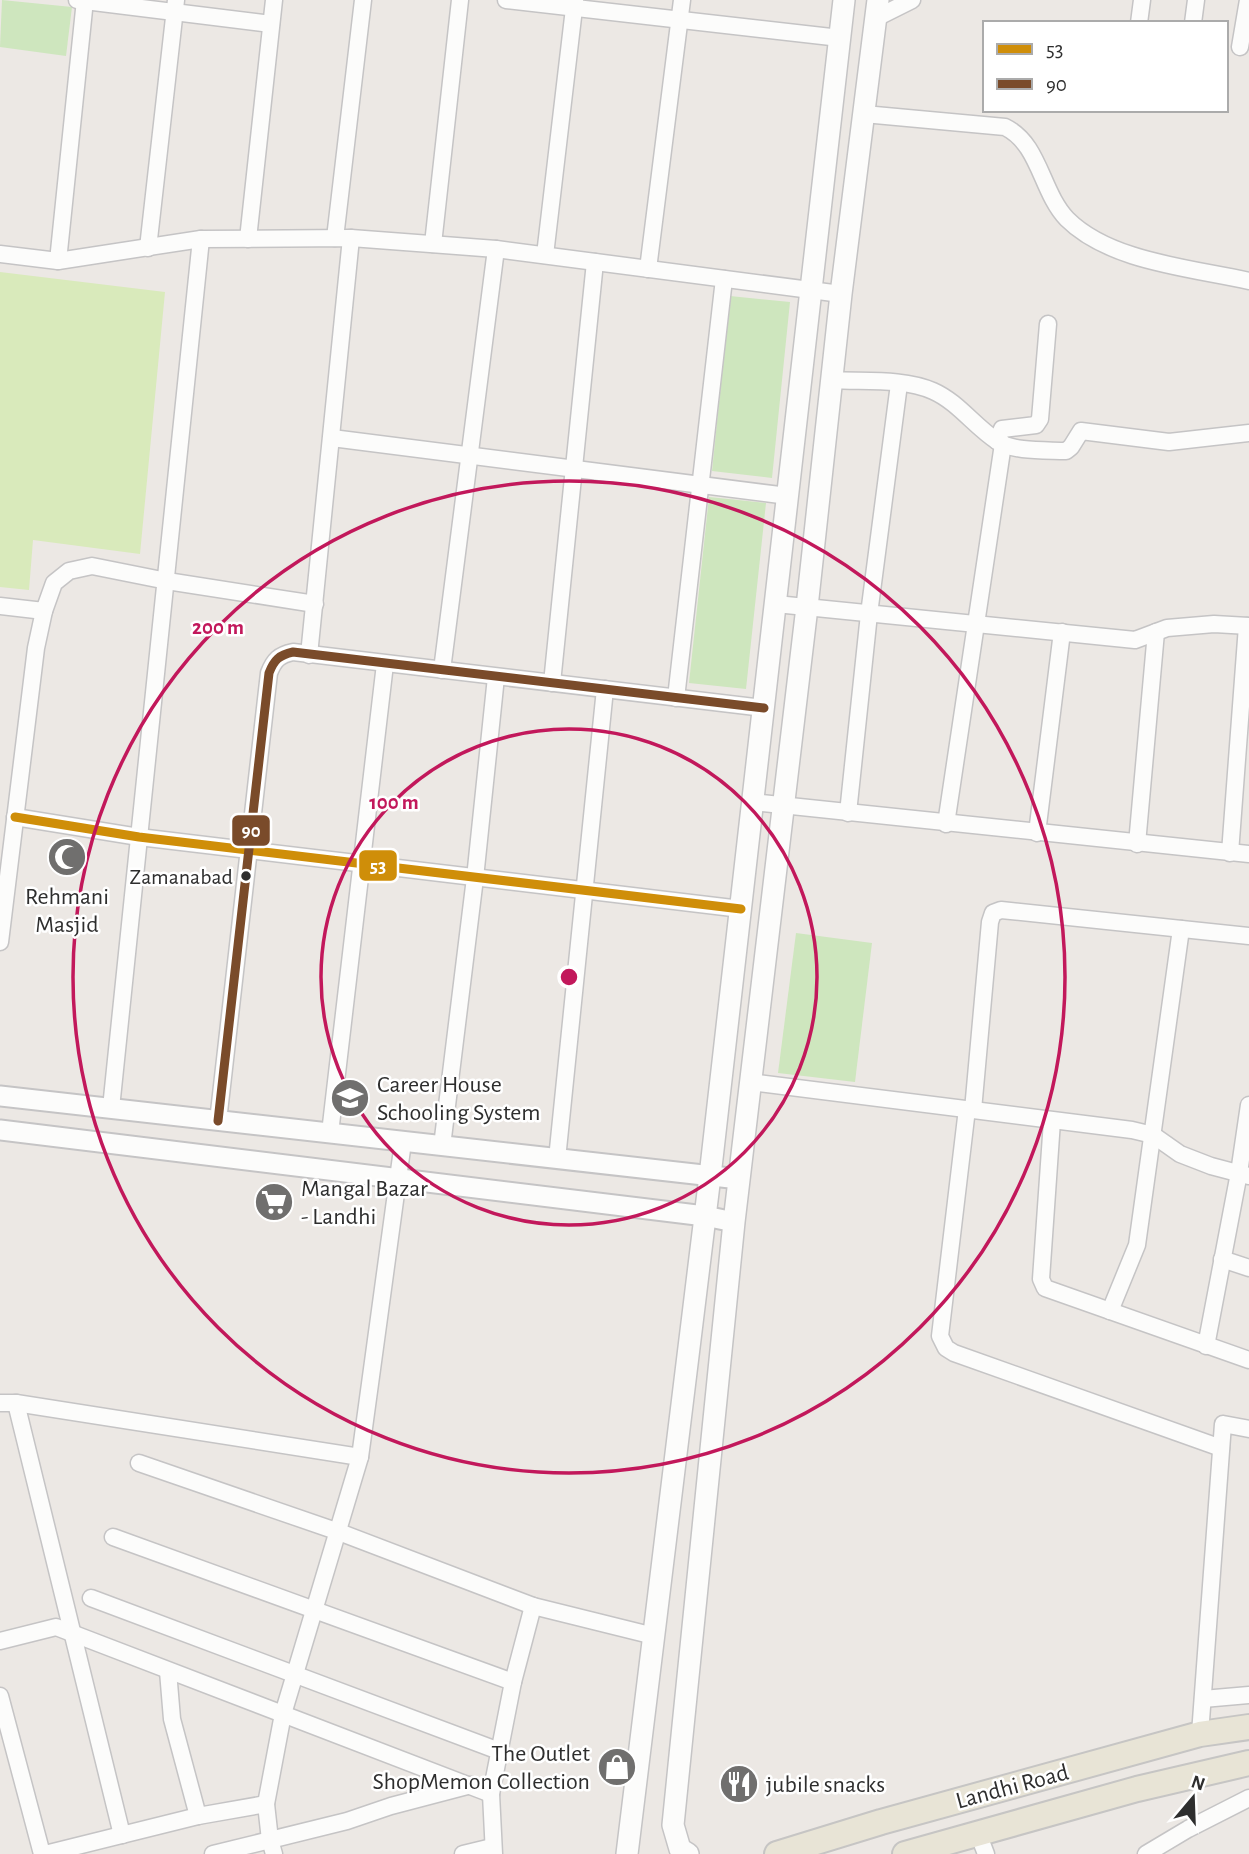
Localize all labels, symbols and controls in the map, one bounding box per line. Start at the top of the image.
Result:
legend [983,21,1228,112]
text: 53 [1046,39,1063,60]
text: 90 [1046,74,1067,95]
text: 200 m [192,617,244,638]
text: 100 m [369,792,419,813]
line badge: 90 [231,814,271,847]
text: 90 [241,822,261,841]
mosque icon: Rehmani Masjid [46,836,88,878]
line badge: 53 [358,849,398,882]
text: 53 [370,857,386,876]
place label: Zamanabad [130,866,233,888]
marker: Zamanabad [239,869,253,883]
place label: Rehmani Masjid [25,885,109,937]
centre of rings [557,965,581,989]
place label: Career House Schooling System [377,1073,540,1125]
school or university icon: Career House Schooling System [329,1077,371,1119]
place label: Mangal Bazar - Landhi [301,1177,428,1229]
supermarket icon: Mangal Bazar - Landhi [253,1181,295,1223]
place label: The Outlet ShopMemon Collection [372,1742,590,1794]
shop icon: The Outlet ShopMemon Collection [596,1746,638,1788]
street label: Landhi Road [953,1760,1071,1814]
restaurant icon: jubile snacks [718,1763,760,1805]
north arrow [1158,1763,1228,1833]
text: N [1189,1772,1207,1794]
place label: jubile snacks [766,1773,885,1797]

